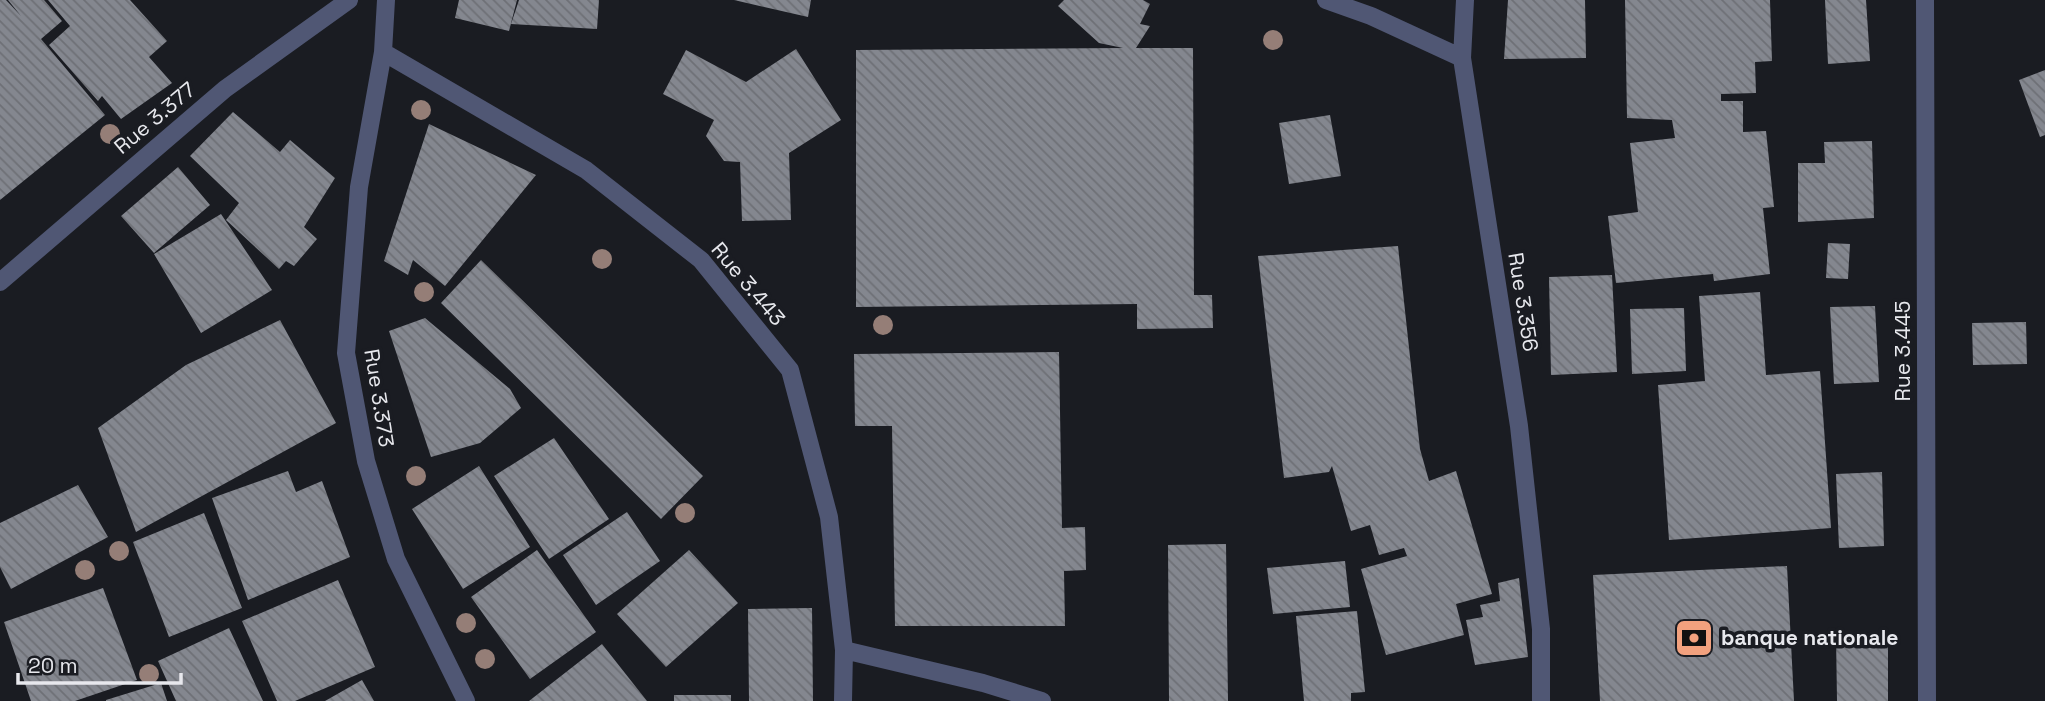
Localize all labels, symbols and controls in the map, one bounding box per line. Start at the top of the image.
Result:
street label: Rue 3.377 [108,76,201,160]
street label: Rue 3.443 [706,236,791,331]
street label: Rue 3.356 [1502,250,1545,353]
street label: Rue 3.445 [1889,301,1916,401]
street label: Rue 3.373 [358,347,401,449]
bank icon: banque nationale [1673,617,1715,659]
place label: banque nationale [1721,624,1898,651]
scale bar [18,642,180,686]
text: 20 m [28,652,78,679]

